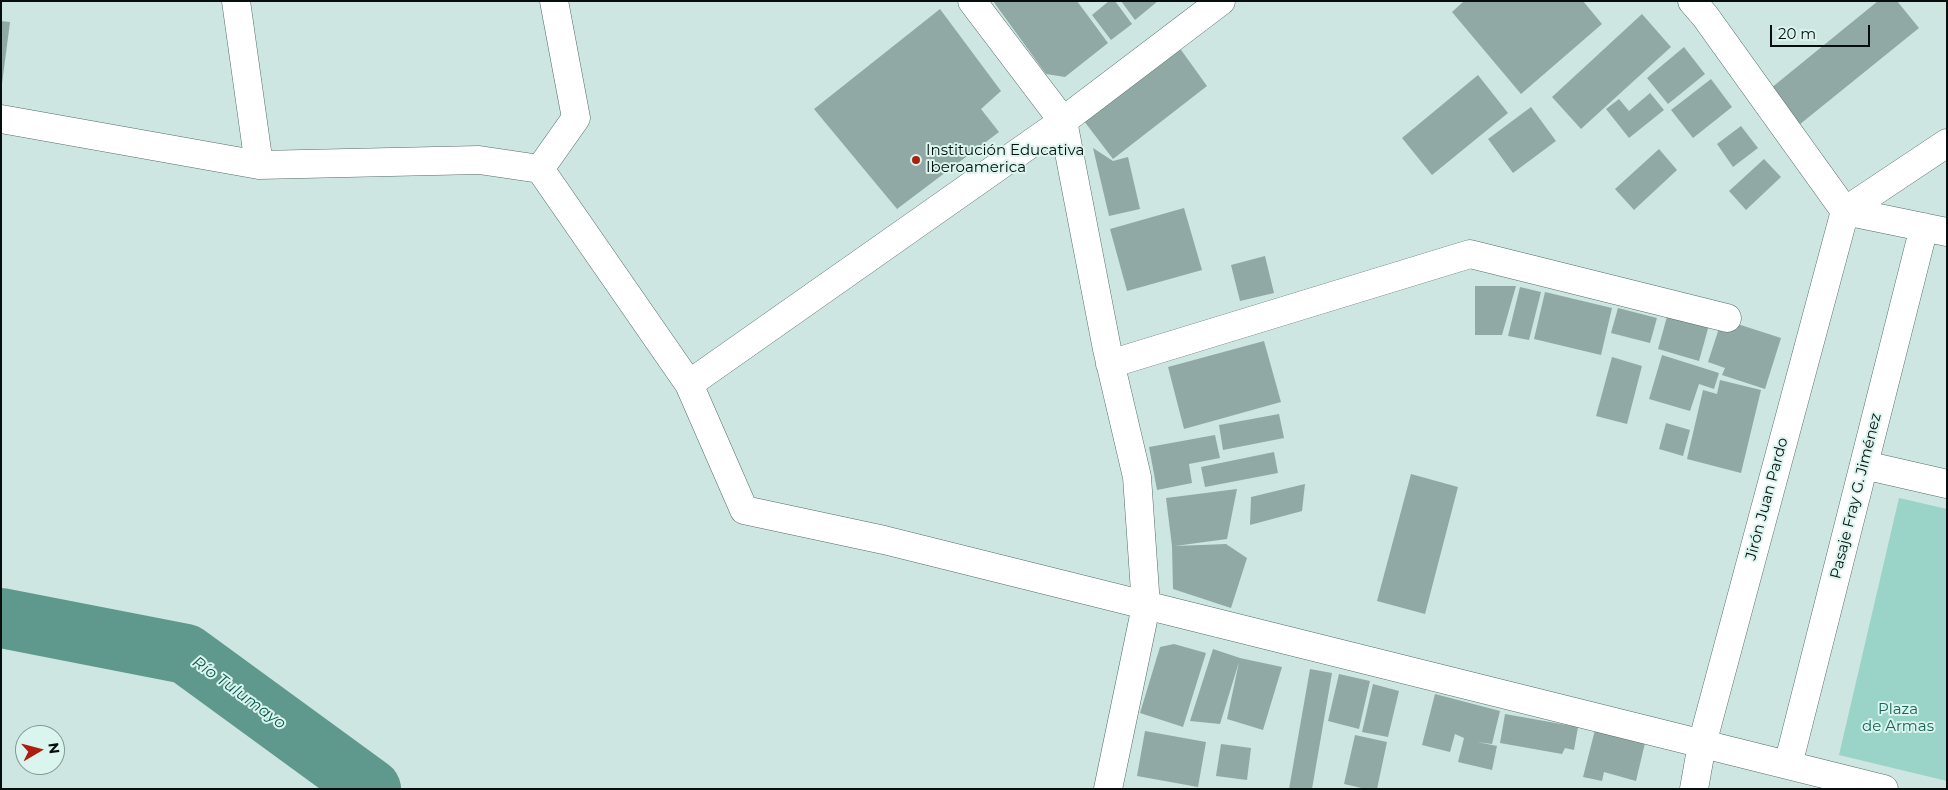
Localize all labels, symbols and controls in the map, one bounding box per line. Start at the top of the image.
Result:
scale bar [1773,15,1873,47]
text: 20 m [1778,24,1816,43]
place label: Institución Educativa Iberoamerica [926,142,1084,177]
marker: Institución Educativa Iberoamerica [910,154,922,166]
street label: Pasaje Fray G. Jiménez [1827,411,1885,581]
street label: Jirón Juan Pardo [1742,436,1792,562]
water label: Río Tulumayo [188,653,290,733]
park label: Plaza de Armas [1862,701,1934,736]
north arrow [15,725,65,775]
text: N [44,741,64,755]

